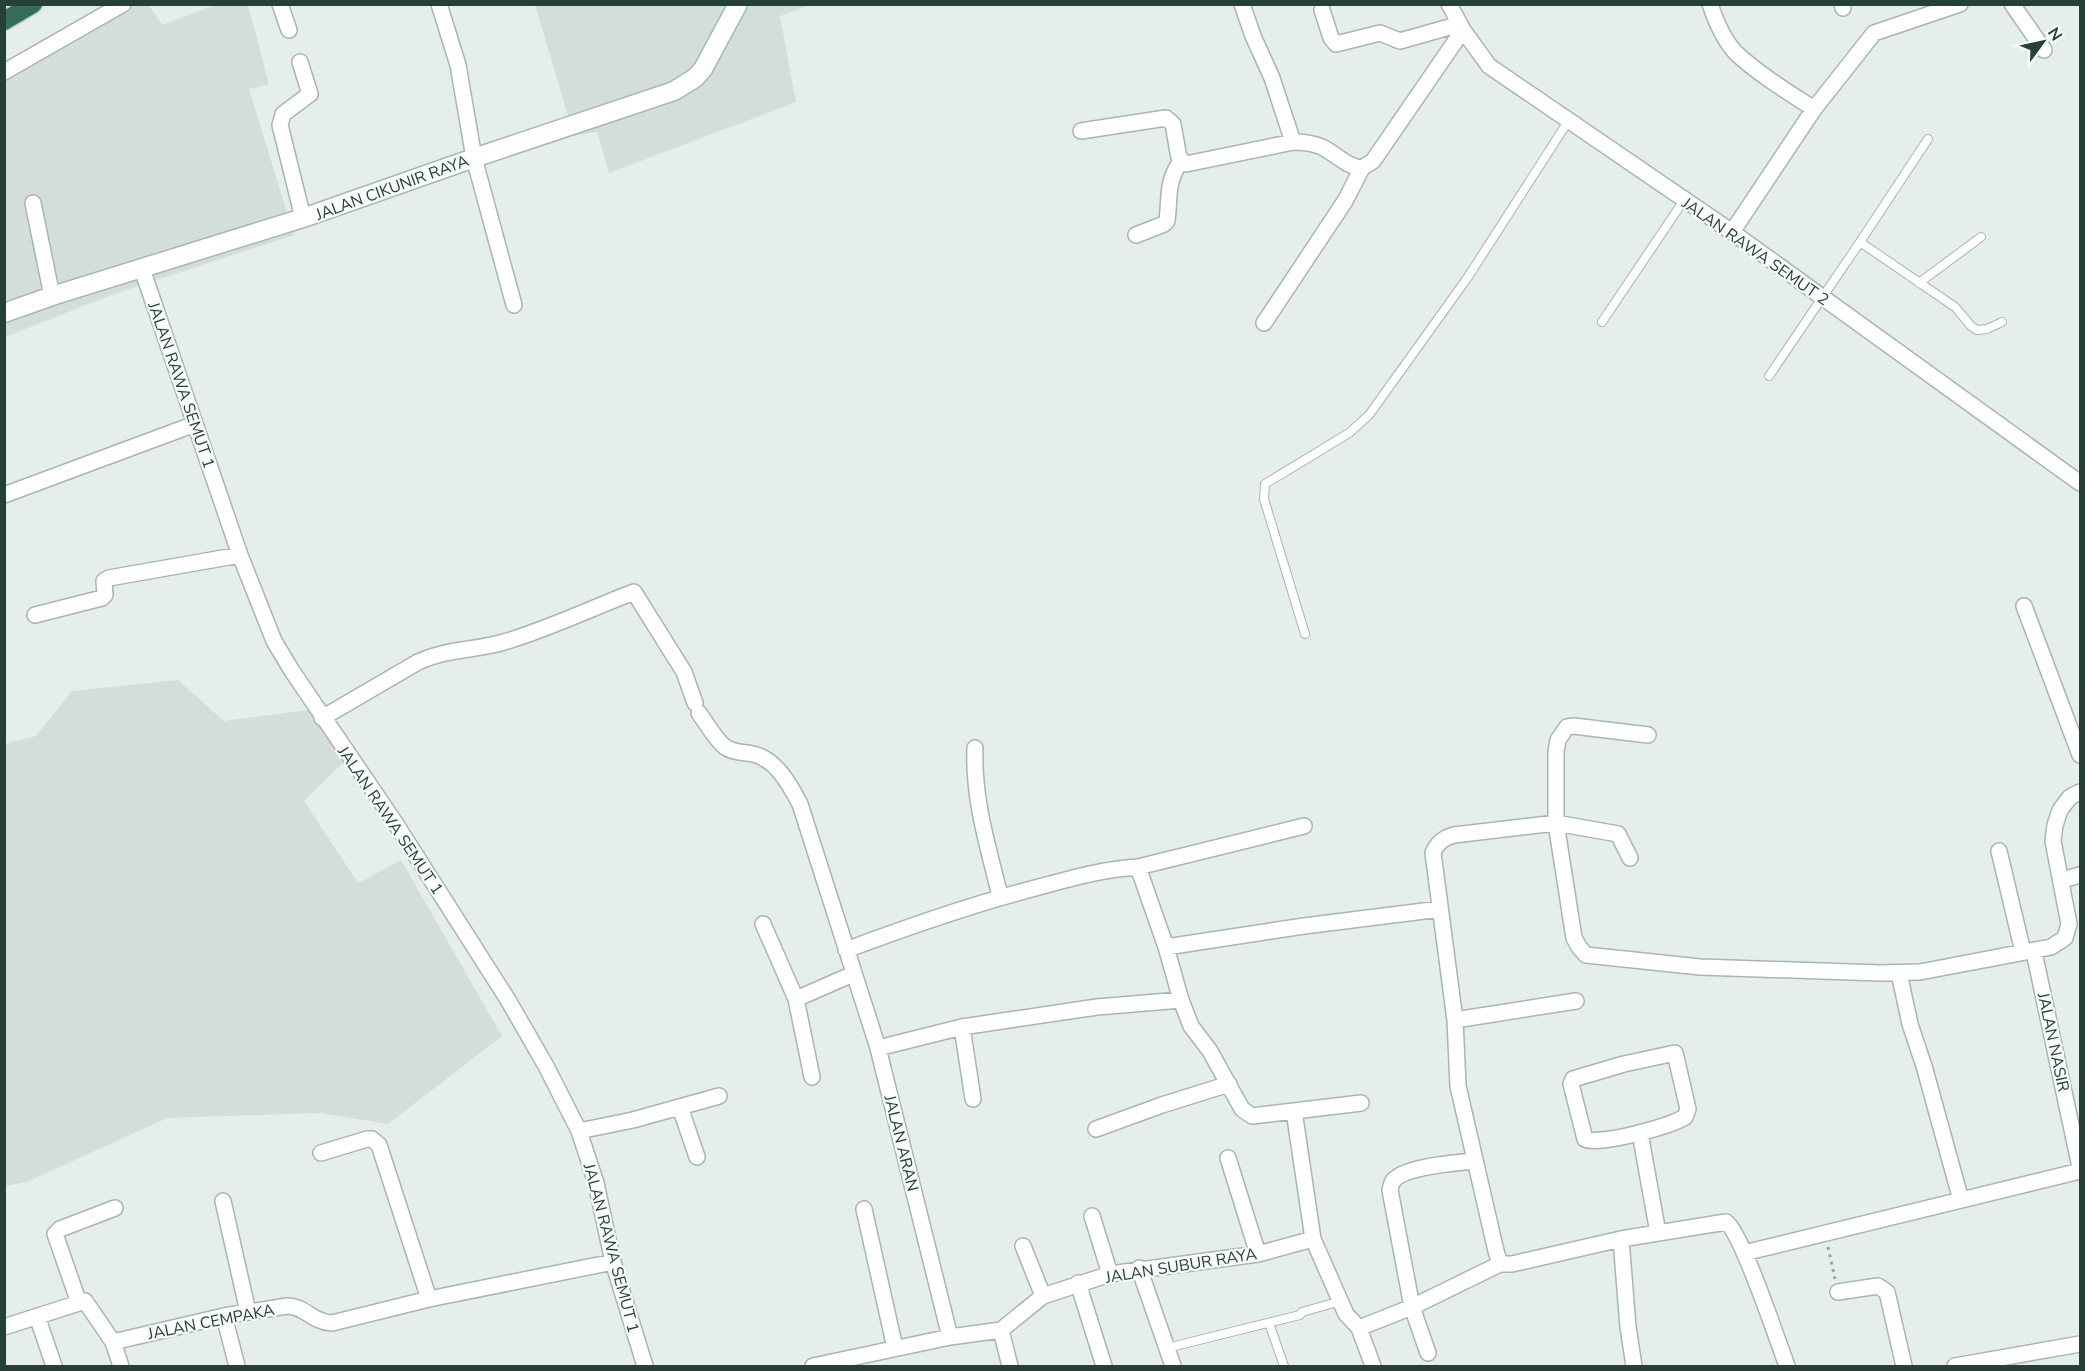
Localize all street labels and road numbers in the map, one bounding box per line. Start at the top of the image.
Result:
street label: JALAN CIKUNIR RAYA [312,150,472,226]
street label: JALAN RAWA SEMUT 2 [1677,192,1833,311]
street label: JALAN RAWA SEMUT 1 [142,298,220,471]
street label: JALAN RAWA SEMUT 1 [332,741,448,899]
street label: JALAN NASIR [2032,990,2074,1094]
street label: JALAN ARAN [878,1092,924,1194]
street label: JALAN RAWA SEMUT 1 [578,1160,644,1335]
street label: JALAN SUBUR RAYA [1103,1243,1259,1289]
street label: JALAN CEMPAKA [145,1299,277,1345]

